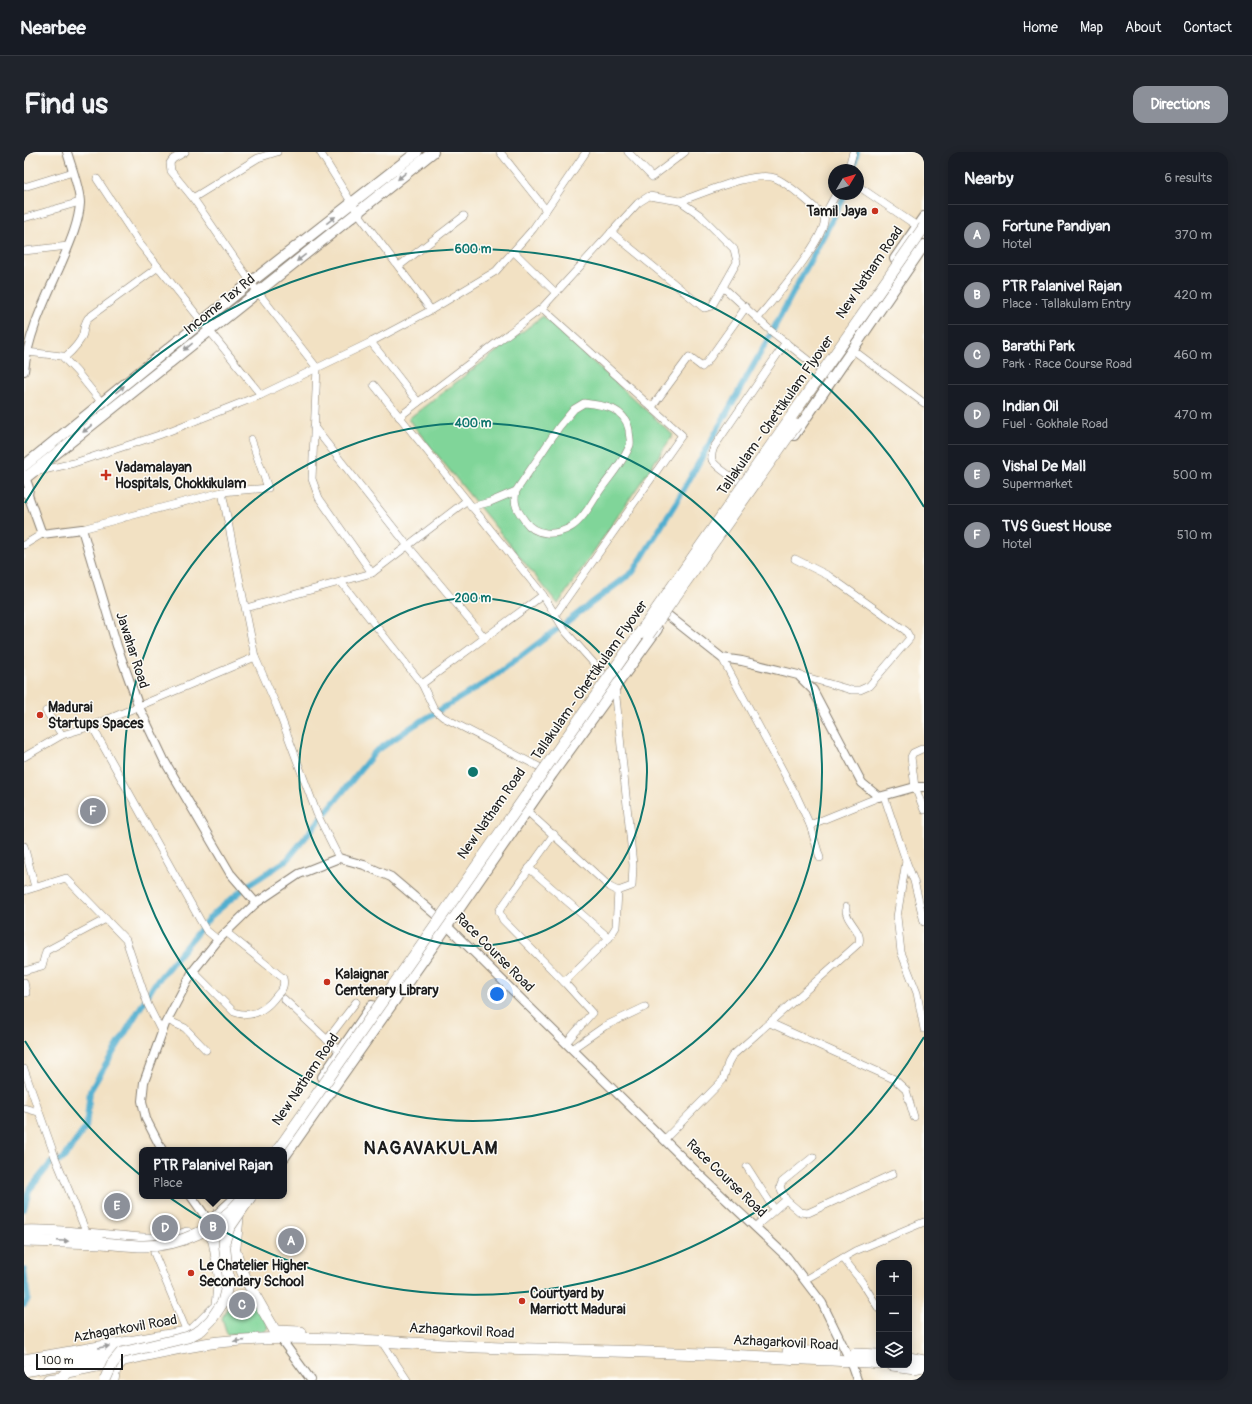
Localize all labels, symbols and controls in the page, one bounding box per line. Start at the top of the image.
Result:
text: Nearbee [20,16,86,40]
text: Home [1023,19,1058,36]
text: Map [1080,19,1103,36]
text: About [1125,19,1161,36]
text: Contact [1183,19,1232,36]
button: Directions [1133,86,1228,123]
text: Find us [24,87,108,122]
north arrow [828,164,864,200]
text: Nearby [964,168,1013,189]
text: 6 results [1165,170,1212,186]
one-way arrow [397,171,407,180]
place label: Tamil Jaya [806,203,867,220]
marker: Tamil Jaya [870,206,880,216]
one-way arrow [325,216,336,224]
text: Fortune Pandiyan [1002,217,1111,236]
street label: New Natham Road [832,223,907,322]
text: A [973,227,981,243]
text: 370 m [1175,227,1212,243]
text: Hotel [1002,236,1032,252]
text: 600 m [455,242,492,257]
one-way arrow [295,253,306,262]
street label: Income Tax Rd [180,270,259,338]
text: PTR Palanivel Rajan [1002,277,1122,296]
text: B [973,287,981,303]
text: 420 m [1174,287,1212,303]
text: Place · Tallakulam Entry [1002,296,1131,312]
street label: Tallakulam - Chettikulam Flyover [714,332,837,499]
text: Barathi Park [1002,337,1075,356]
one-way arrow [183,343,194,352]
text: C [973,347,981,363]
text: 460 m [1174,347,1212,363]
text: Park · Race Course Road [1002,356,1132,372]
one-way arrow [114,384,125,393]
text: Indian Oil [1002,397,1059,416]
text: D [973,407,981,423]
text: 470 m [1174,407,1212,423]
text: 400 m [454,416,492,431]
text: Fuel · Gokhale Road [1002,416,1108,432]
one-way arrow [82,425,93,434]
text: Vishal De Mall [1002,457,1086,476]
place label: Vadamalayan Hospitals, Chokkikulam [115,459,247,492]
text: E [974,467,980,483]
text: 500 m [1173,467,1212,483]
marker: Vadamalayan Hospitals, Chokkikulam [100,469,112,481]
text: Supermarket [1002,476,1073,492]
text: TVS Guest House [1002,517,1111,536]
text: F [973,527,981,543]
text: 510 m [1177,527,1212,543]
text: Hotel [1002,536,1032,552]
text: 200 m [455,591,492,606]
street label: Tallakulam - Chettikulam Flyover [528,597,651,764]
street label: Jawahar Road [112,610,153,691]
place label: Madurai Startups Spaces [48,699,144,732]
marker: Madurai Startups Spaces [35,710,45,720]
street label: New Natham Road [454,764,529,862]
centre of rings [466,765,480,779]
pin: F [80,796,106,826]
street label: Race Course Road [451,909,538,996]
place label: Kalaignar Centenary Library [335,966,439,999]
marker: Kalaignar Centenary Library [322,977,332,987]
your location [487,984,507,1004]
street label: New Natham Road [268,1030,343,1129]
street label: Race Course Road [683,1136,770,1221]
district label: NAGAVAKULAM [364,1137,498,1160]
popup [139,1147,287,1199]
text: PTR Palanivel Rajan [153,1156,273,1175]
text: Place [153,1175,182,1191]
pin: E [104,1191,130,1221]
pin: B [200,1212,226,1242]
pin: D [152,1213,178,1243]
pin: A [278,1226,304,1256]
one-way arrow [57,1238,70,1244]
place label: Le Chatelier Higher Secondary School [199,1257,309,1290]
map controls [876,1260,912,1368]
button: + [876,1260,912,1296]
marker: Le Chatelier Higher Secondary School [186,1268,196,1278]
place label: Courtyard by Marriott Madurai [530,1285,626,1318]
pin: C [229,1290,255,1320]
marker: Courtyard by Marriott Madurai [517,1296,527,1306]
button: − [876,1296,912,1332]
street label: Azhagarkovil Road [72,1311,179,1346]
street label: Azhagarkovil Road [409,1319,515,1342]
street label: Azhagarkovil Road [733,1331,839,1354]
button: layers [876,1332,912,1368]
one-way arrow [233,1337,245,1344]
one-way arrow [98,1343,110,1349]
scale bar [36,1352,123,1371]
text: 100 m [42,1354,73,1367]

